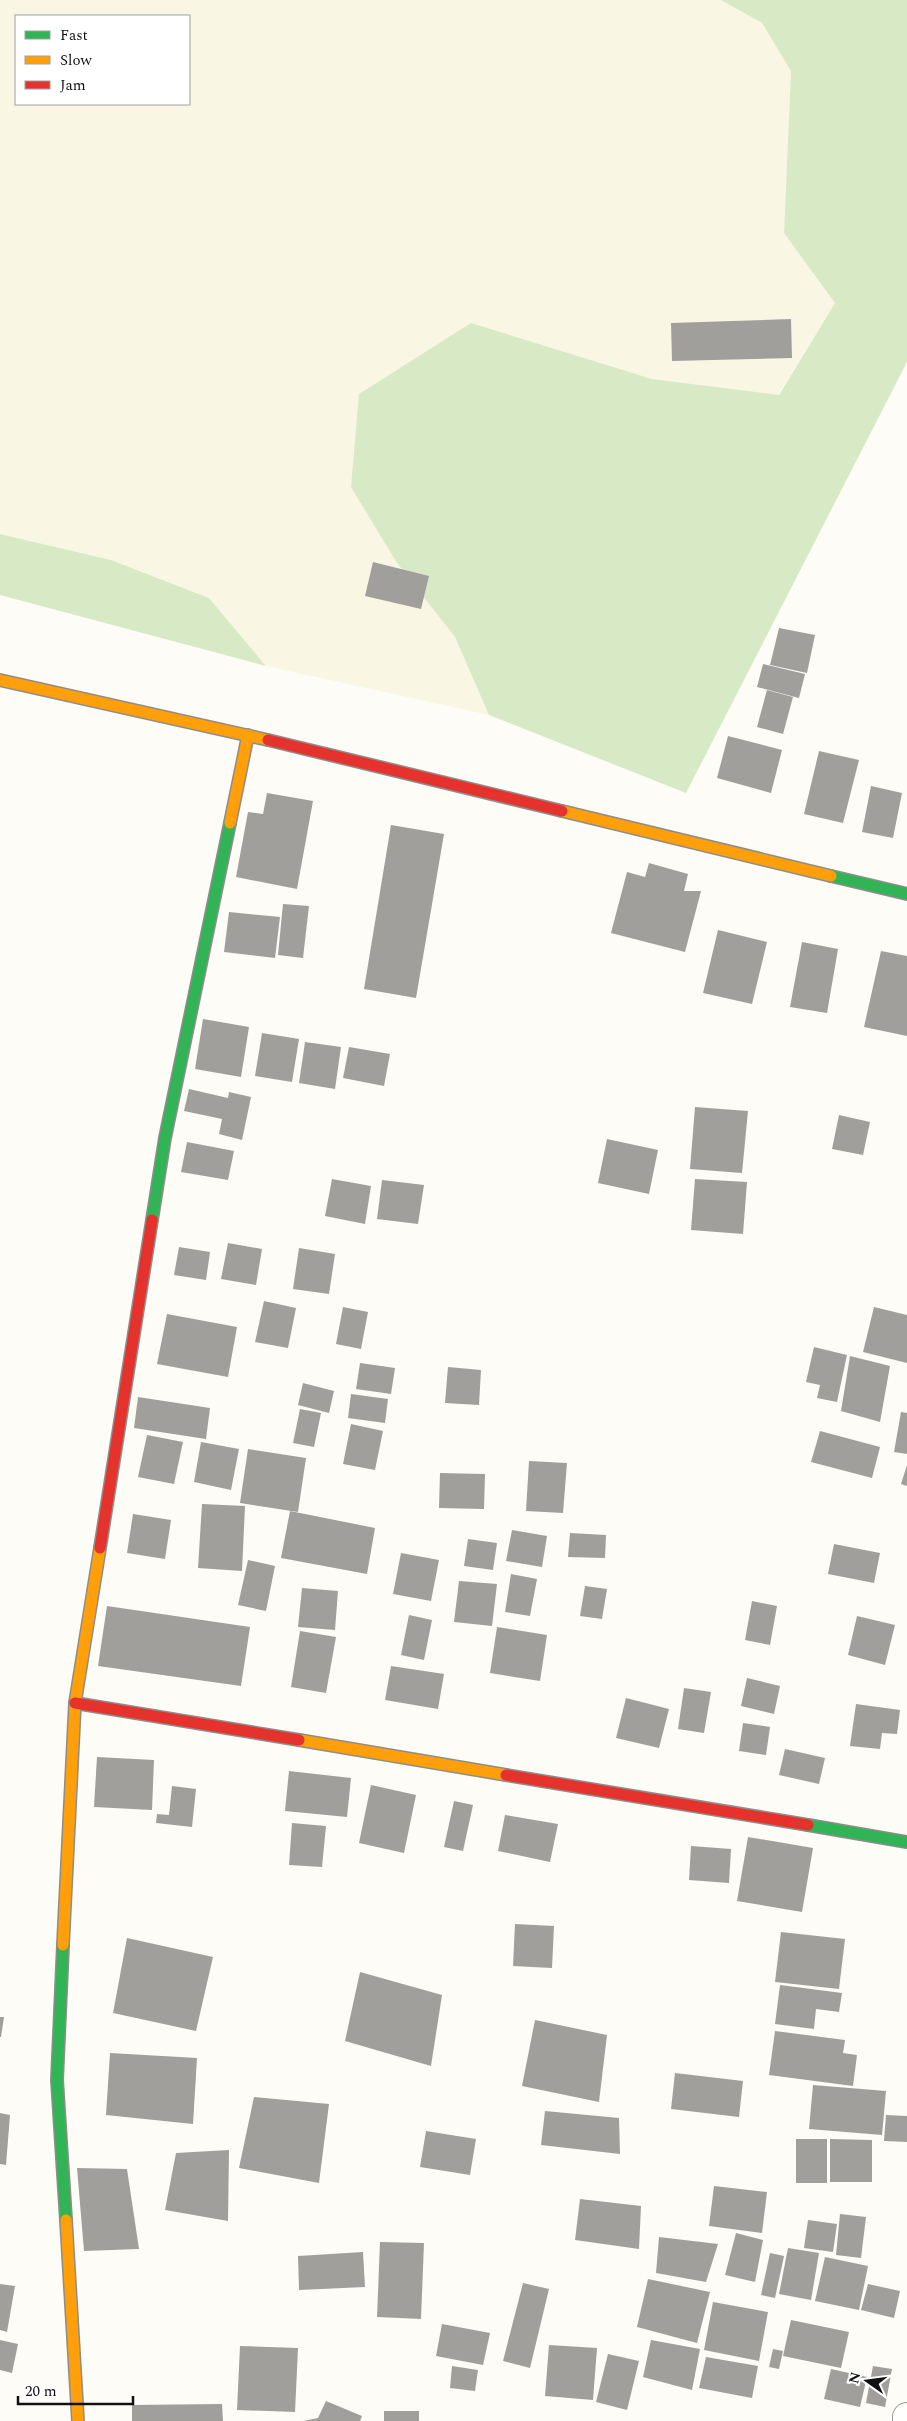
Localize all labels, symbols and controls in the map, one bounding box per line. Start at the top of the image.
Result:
legend [15,15,190,105]
text: Fast [60,24,88,47]
text: Slow [60,49,92,72]
text: Jam [60,74,86,97]
north arrow [842,2356,892,2406]
text: N [843,2370,866,2386]
scale bar [18,2374,132,2406]
text: 20 m [25,2380,57,2403]

